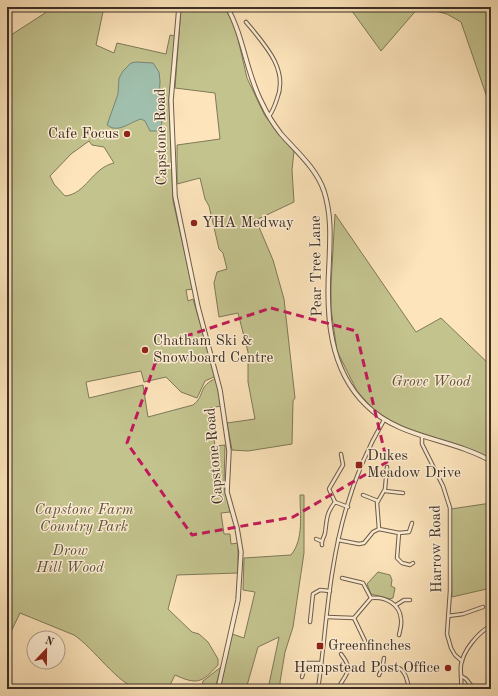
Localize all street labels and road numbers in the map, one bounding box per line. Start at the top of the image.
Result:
street label: Capstone Road [154,88,170,186]
street label: Pear Tree Lane [309,215,325,317]
street label: Capstone Road [203,407,227,505]
street label: Harrow Road [429,505,445,593]

